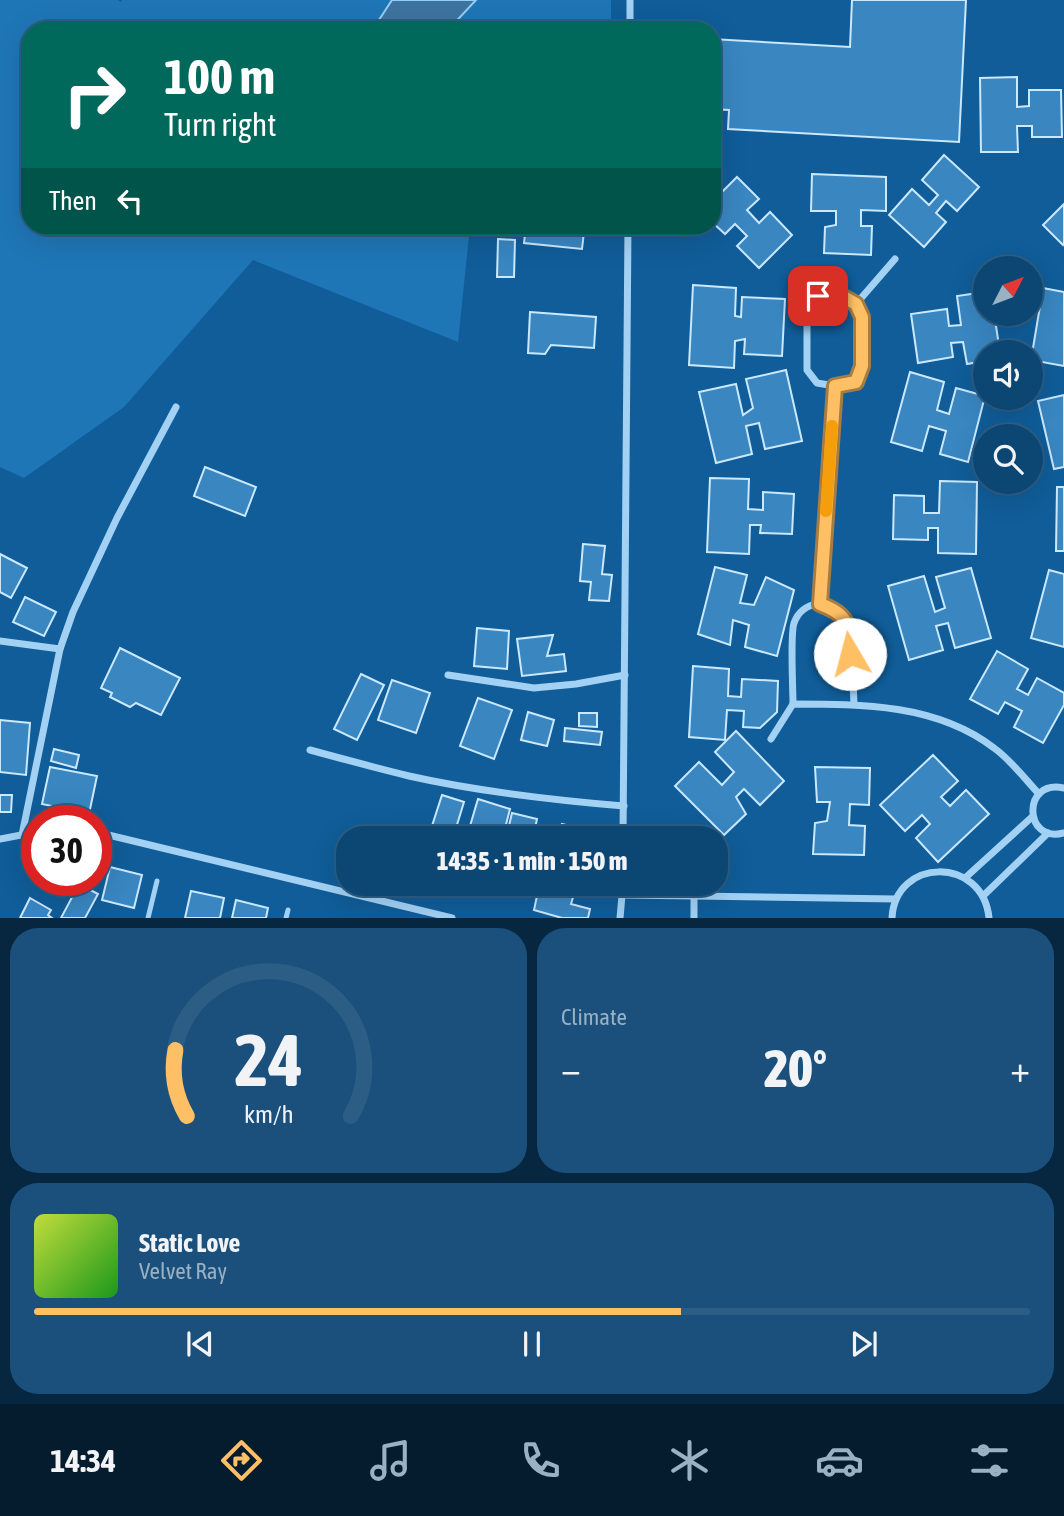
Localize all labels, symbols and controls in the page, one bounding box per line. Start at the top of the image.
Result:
text: 100 m [164,48,275,104]
icon: right [49,49,140,140]
text: Turn right [164,106,277,143]
icon: left [111,182,149,220]
text: Then [49,186,97,216]
north arrow [973,256,1043,326]
map controls [973,256,1043,494]
pin [788,266,848,326]
icon: arrive [799,277,837,315]
button: sound [973,340,1043,410]
button: search [973,424,1043,494]
position arrow [813,617,887,691]
speed limit sign: 30 [21,805,112,896]
text: 14:35 · 1 min · 150 m [437,846,627,876]
text: Climate [561,1004,627,1030]
text: 24 [234,1019,303,1102]
text: 20° [764,1038,827,1098]
text: − [561,1047,581,1090]
text: + [1010,1047,1030,1090]
text: km/h [244,1100,293,1128]
text: Static Love [139,1228,240,1258]
text: Velvet Ray [139,1258,227,1284]
icon: previous [181,1325,219,1363]
icon: pause [513,1325,551,1363]
icon: next [845,1325,883,1363]
icon: directions [217,1436,266,1485]
icon: music [366,1436,415,1485]
icon: phone [516,1436,565,1485]
icon: climate [665,1436,714,1485]
icon: car [815,1436,864,1485]
icon: filters [965,1436,1014,1485]
text: 14:34 [50,1442,116,1479]

